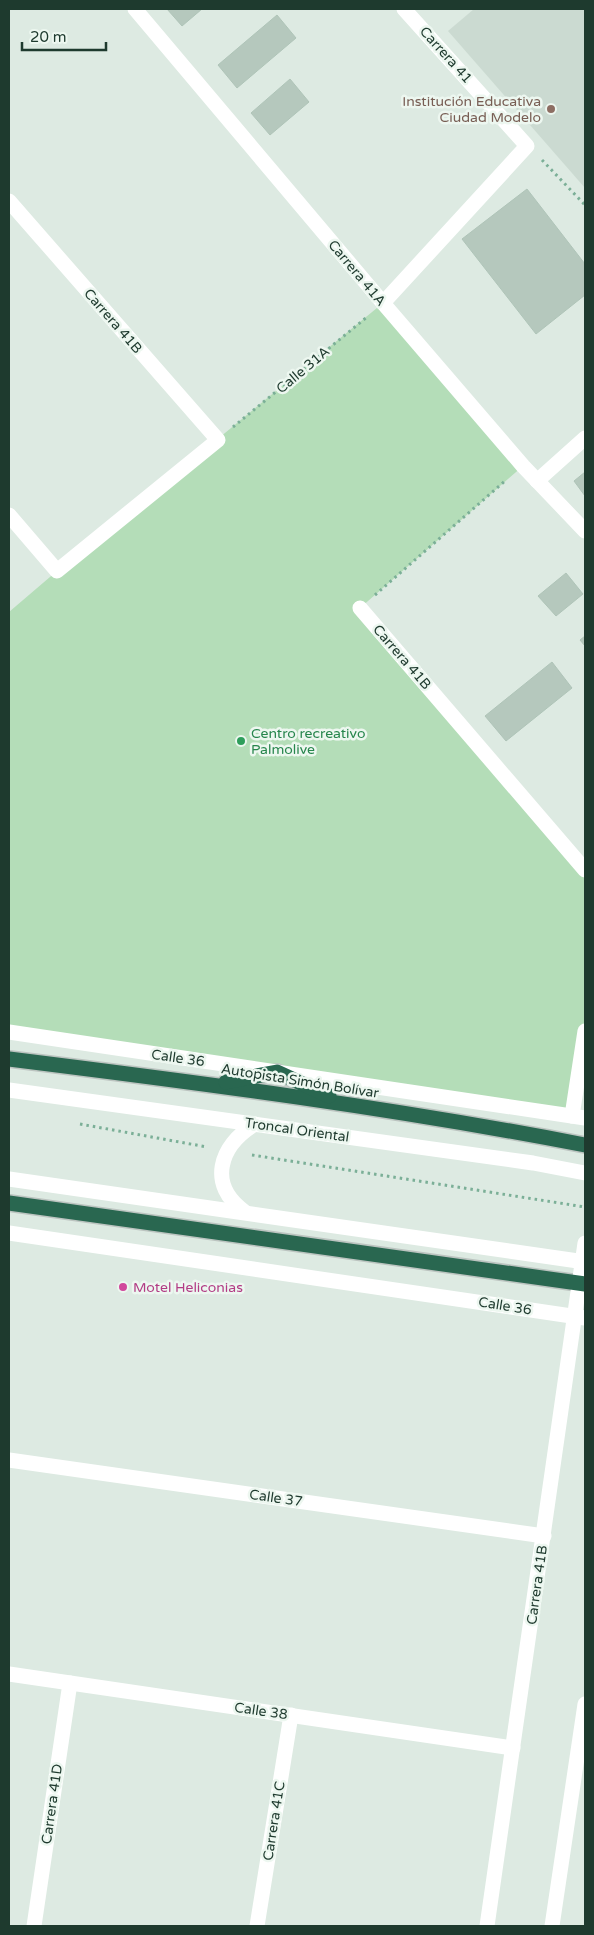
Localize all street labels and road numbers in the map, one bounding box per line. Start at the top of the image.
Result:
street label: Carrera 41 [416,23,476,87]
street label: Carrera 41A [324,237,390,309]
street label: Carrera 41B [80,285,146,357]
street label: Calle 31A [273,343,333,397]
street label: Carrera 41B [369,621,435,693]
street label: Calle 36 [150,1046,206,1070]
street label: Autopista Simón Bolívar [220,1060,381,1102]
street label: Troncal Oriental [244,1114,350,1146]
street label: Calle 36 [477,1293,533,1319]
street label: Calle 37 [248,1486,304,1510]
street label: Carrera 41B [523,1544,551,1626]
street label: Calle 38 [233,1699,289,1723]
street label: Carrera 41D [38,1763,66,1845]
street label: Carrera 41C [259,1780,289,1862]

